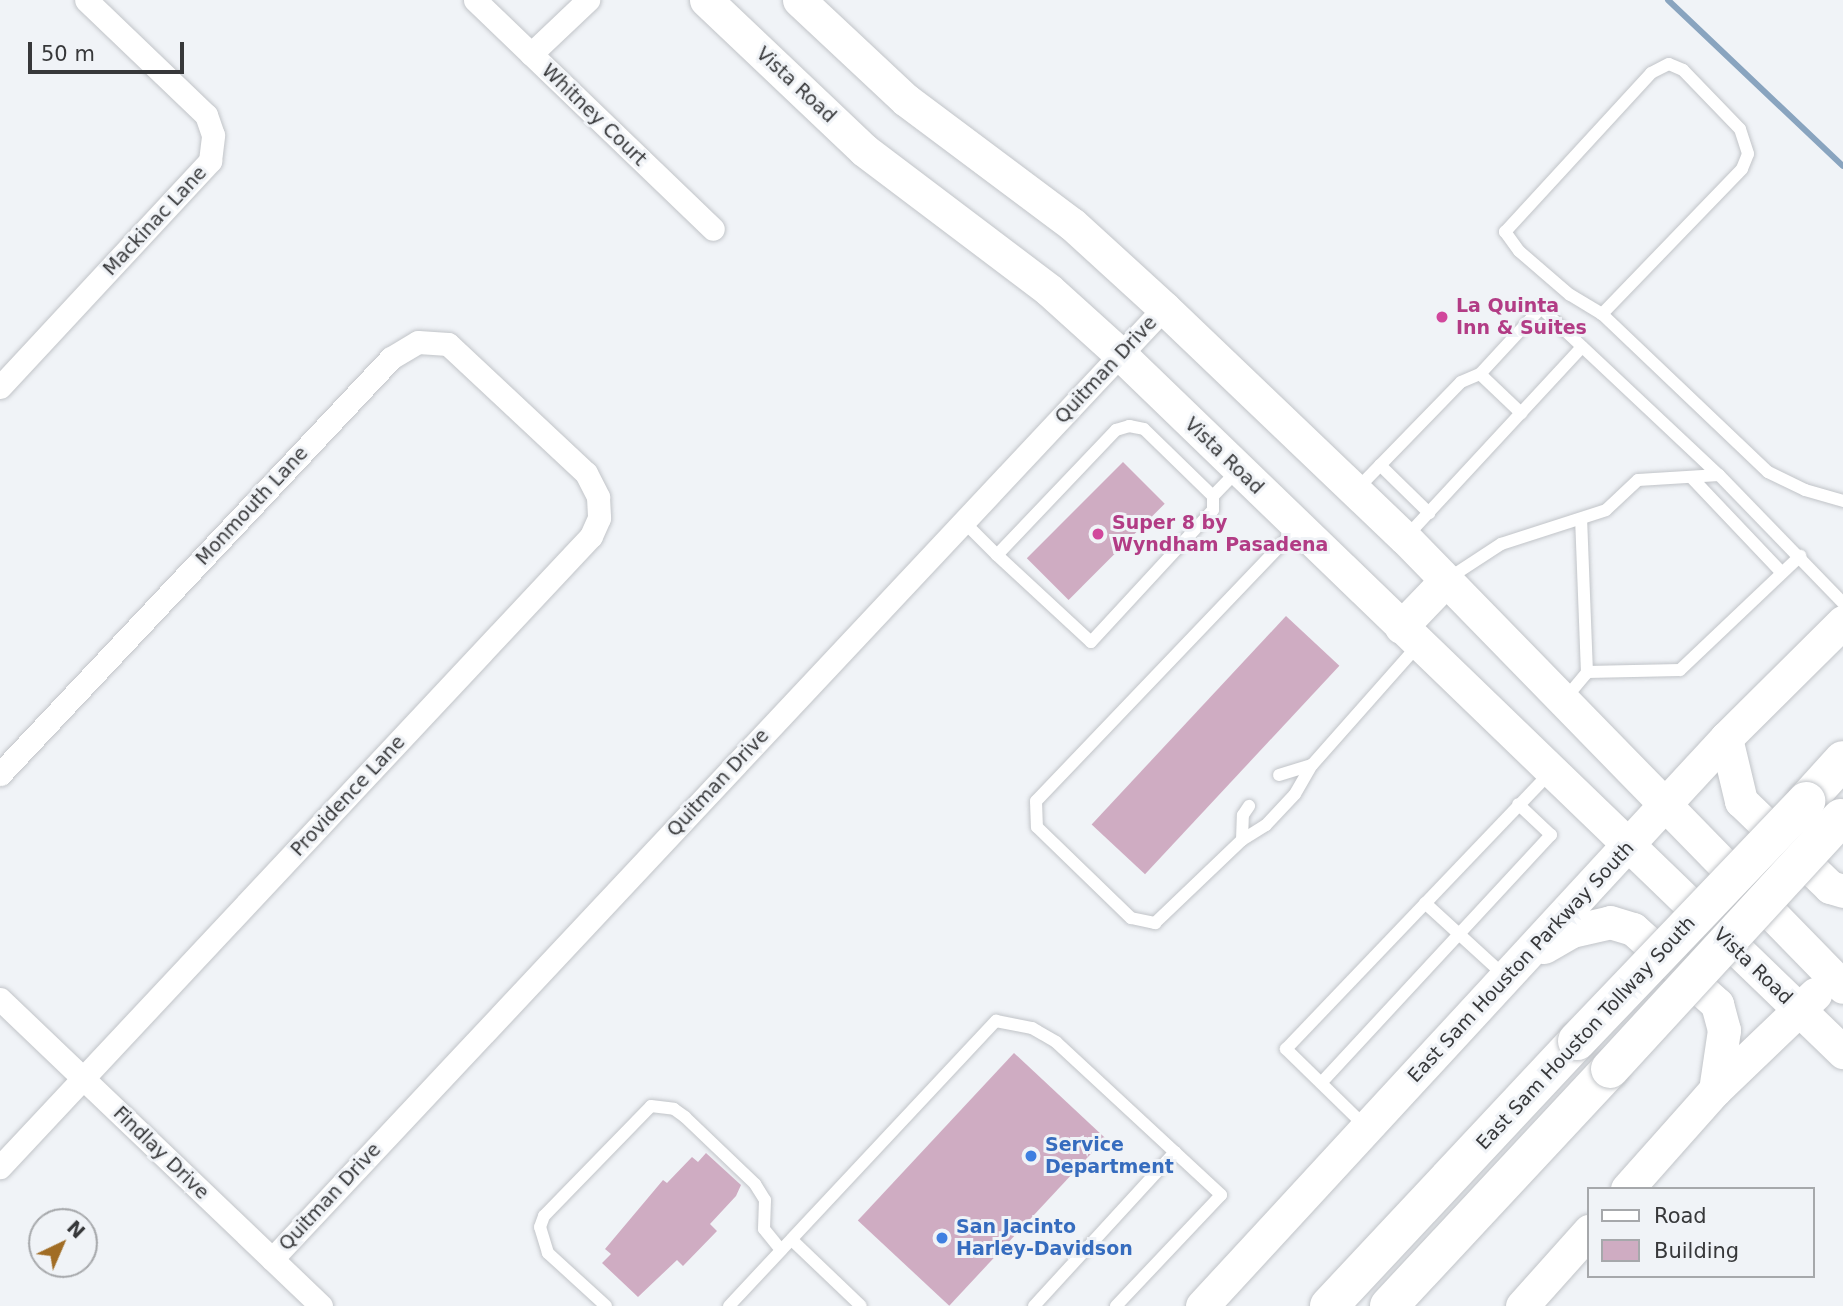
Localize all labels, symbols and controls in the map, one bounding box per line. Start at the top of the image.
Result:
scale bar [32,28,187,72]
text: 50 m [41,42,95,66]
street label: Vista Road [751,42,841,128]
street label: Whitney Court [537,59,651,171]
street label: Mackinac Lane [99,162,211,280]
place label: La Quinta Inn & Suites [1456,295,1587,339]
marker: La Quinta Inn & Suites [1434,309,1450,325]
street label: Quitman Drive [1050,312,1162,428]
street label: Vista Road [1180,413,1268,499]
street label: Monmouth Lane [191,442,313,570]
place label: Super 8 by Wyndham Pasadena [1112,512,1328,556]
marker: Super 8 by Wyndham Pasadena [1090,526,1106,542]
street label: Quitman Drive [662,725,774,841]
street label: Providence Lane [286,731,410,861]
street label: East Sam Houston Parkway South [1403,837,1639,1087]
street label: East Sam Houston Tollway South [1472,912,1700,1154]
street label: Vista Road [1709,923,1797,1009]
street label: Findlay Drive [109,1102,213,1204]
place label: Service Department [1045,1134,1174,1178]
street label: Quitman Drive [274,1139,386,1255]
marker: Service Department [1023,1148,1039,1164]
legend [1588,1187,1815,1278]
text: Road [1654,1204,1707,1228]
north arrow [28,1208,98,1278]
text: N [63,1216,90,1243]
place label: San Jacinto Harley-Davidson [956,1216,1133,1260]
marker: San Jacinto Harley-Davidson [934,1230,950,1246]
text: Building [1654,1239,1739,1263]

